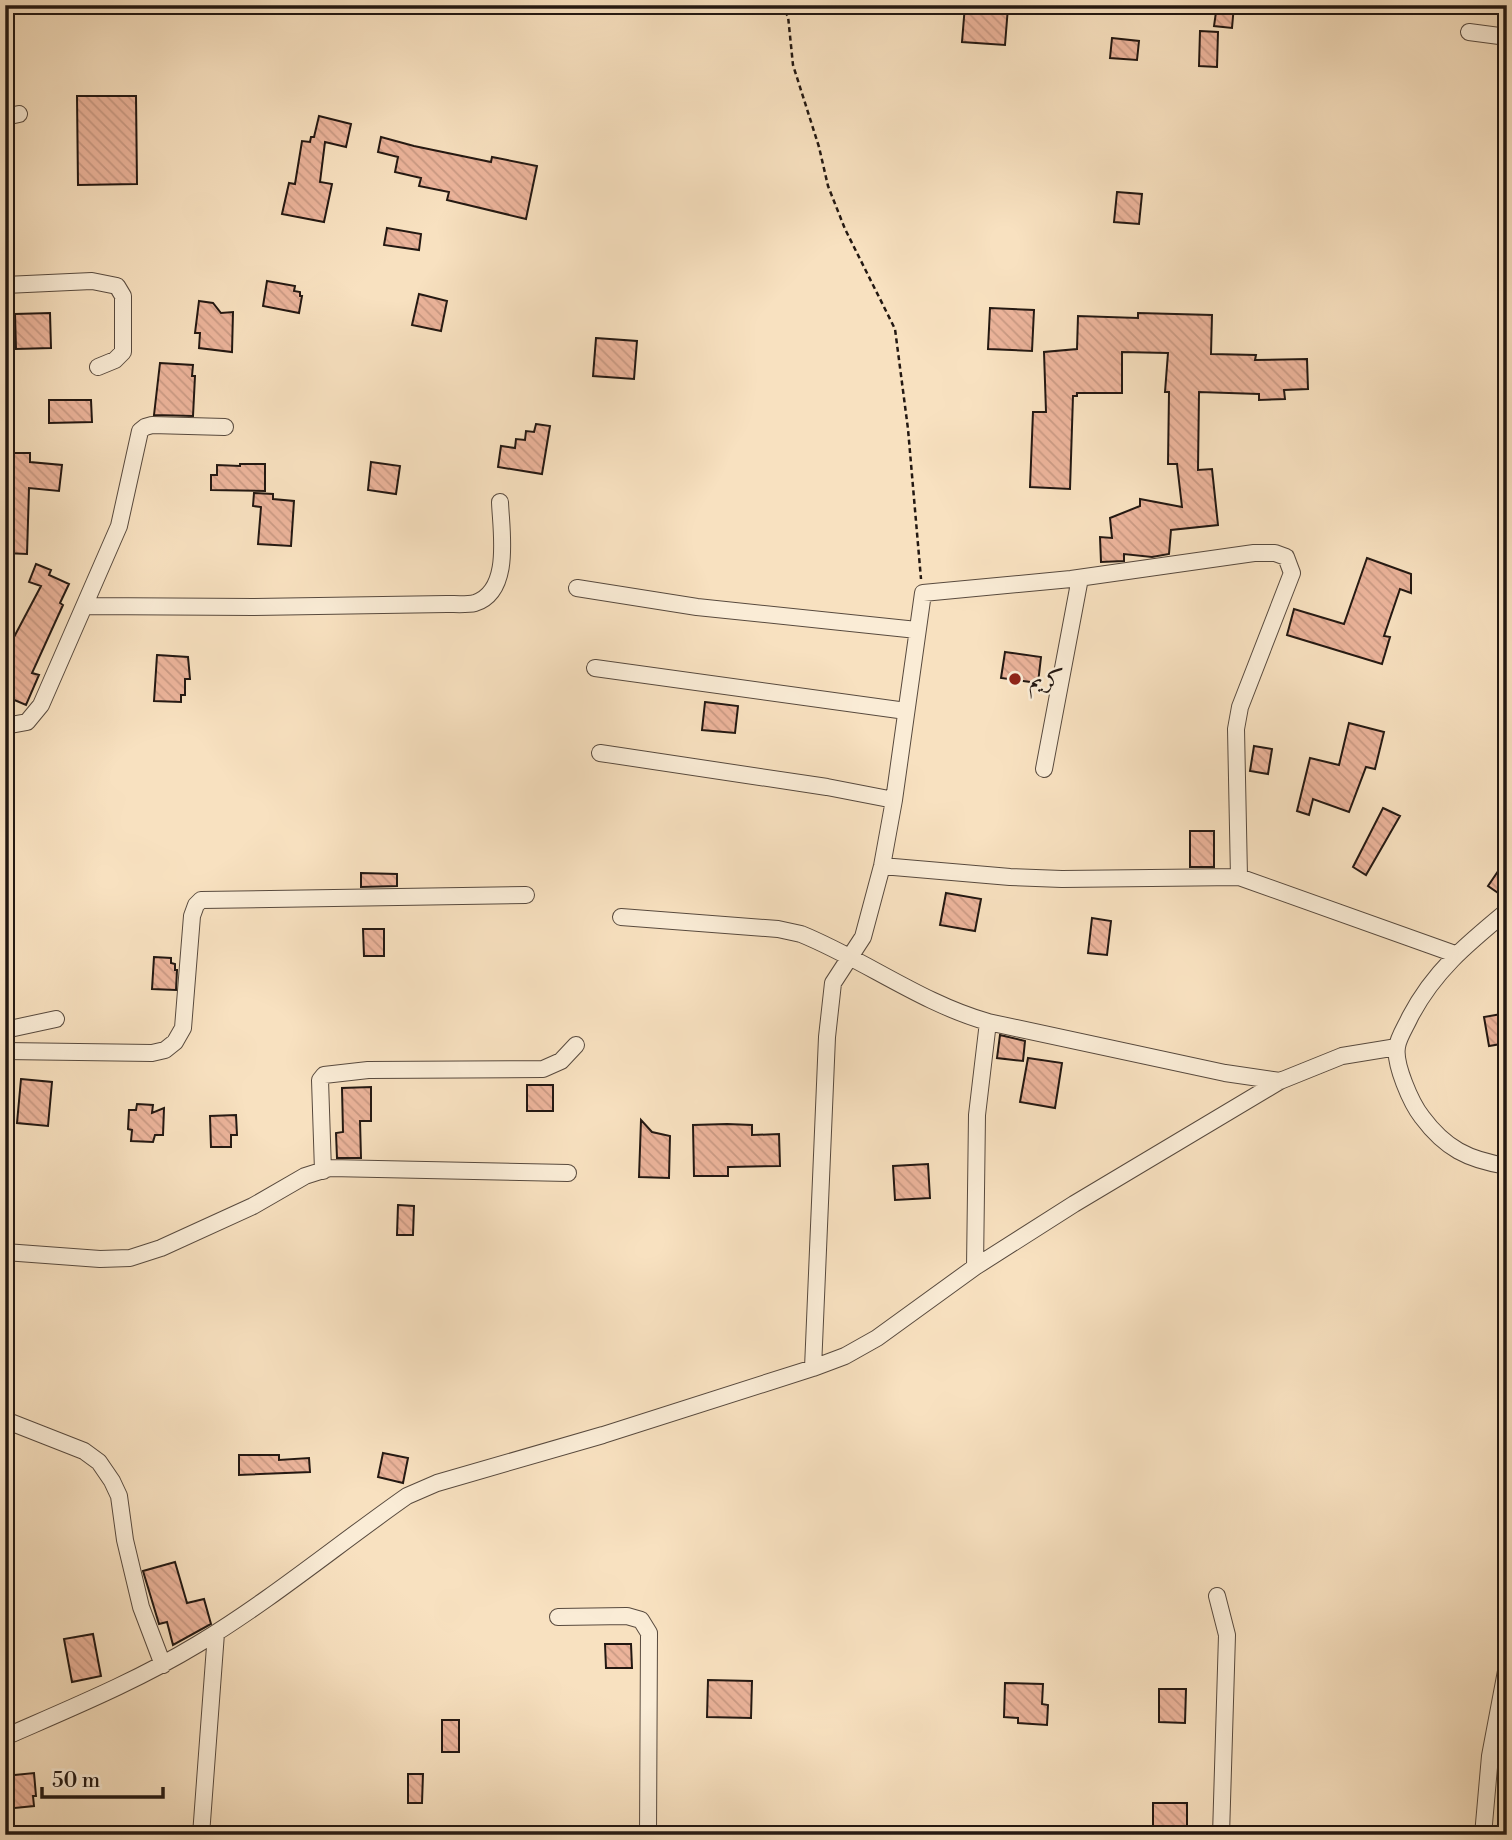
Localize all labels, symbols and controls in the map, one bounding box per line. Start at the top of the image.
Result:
place label: كريم [1029,666,1064,699]
marker: كريم [1007,671,1023,687]
scale bar [42,1756,163,1800]
text: 50 m [52,1768,100,1794]

